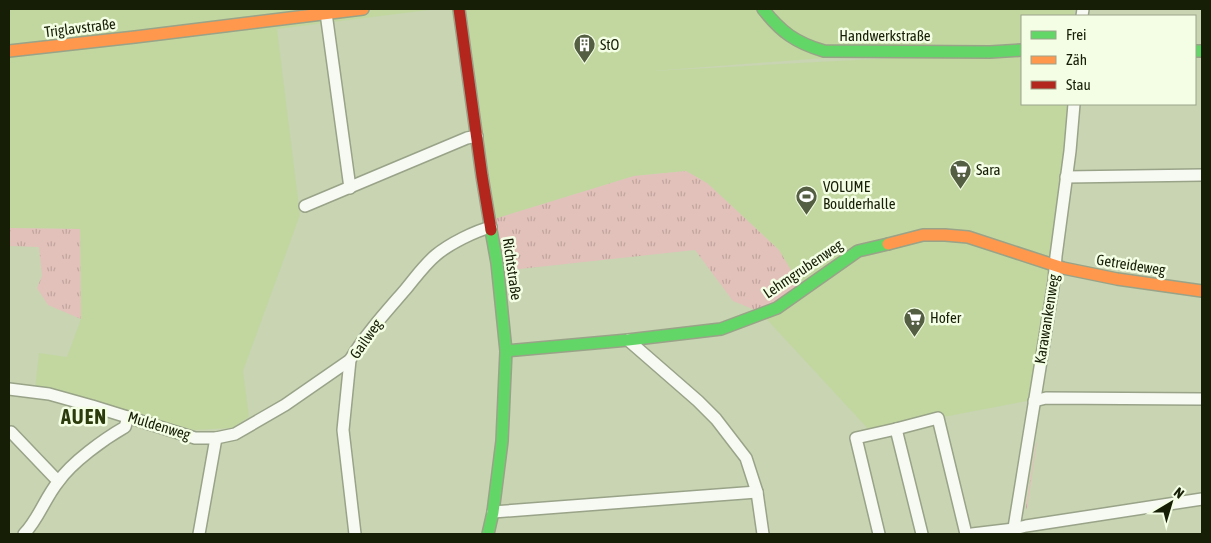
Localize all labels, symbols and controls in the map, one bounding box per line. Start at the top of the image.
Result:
street label: Triglavstraße [43,15,117,40]
legend [1021,15,1196,105]
text: Frei [1066,26,1086,43]
street label: Handwerkstraße [839,27,931,44]
building icon: StO [572,33,596,64]
place label: StO [600,36,620,53]
text: Zäh [1066,51,1087,68]
text: Stau [1066,76,1091,93]
supermarket icon: Sara [948,158,972,189]
place label: Sara [976,161,1000,178]
place label: VOLUME Boulderhalle [823,178,896,212]
sports icon: VOLUME Boulderhalle [795,184,819,215]
street label: Lehmgrubenweg [760,235,846,301]
street label: Richtstraße [500,237,525,301]
street label: Getreideweg [1095,251,1167,278]
street label: Karawankenweg [1031,272,1062,365]
supermarket icon: Hofer [902,306,926,337]
place label: Hofer [930,309,962,326]
street label: Gailweg [346,315,386,362]
district label: AUEN [60,405,107,428]
street label: Muldenweg [126,408,193,443]
north arrow [1146,478,1196,528]
text: N [1171,484,1187,502]

